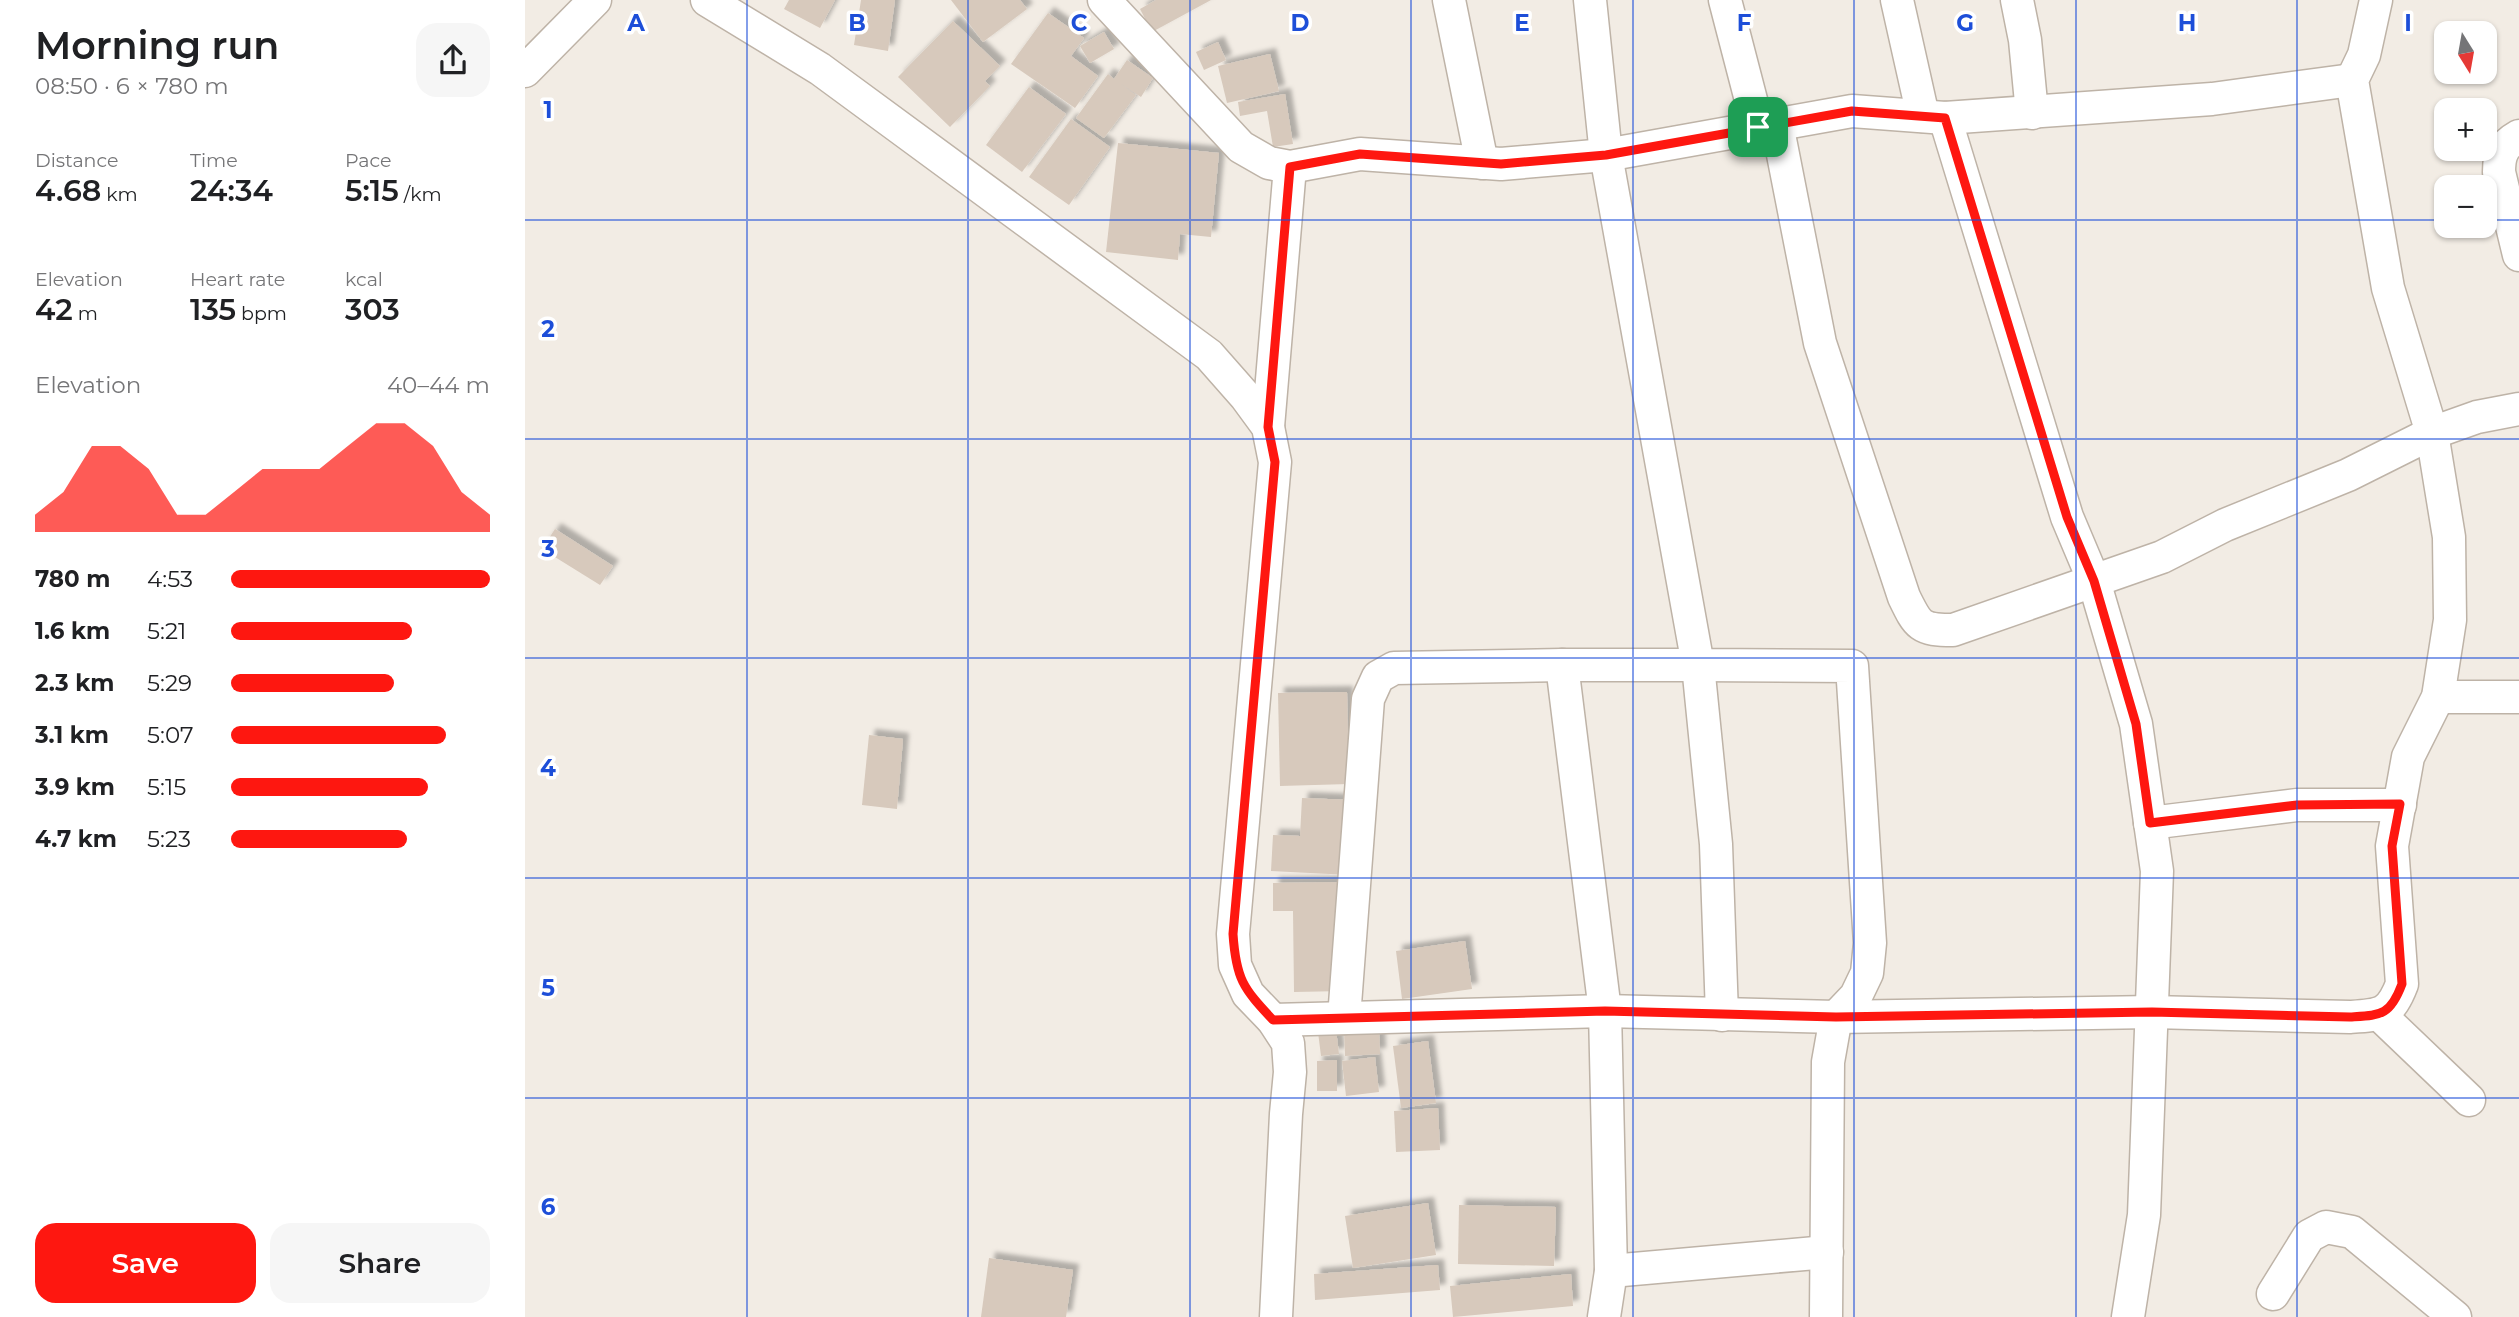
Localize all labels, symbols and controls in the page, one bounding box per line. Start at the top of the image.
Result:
text: A [626,9,645,37]
text: B [848,9,866,37]
text: C [1071,9,1088,37]
text: D [1291,9,1310,37]
text: E [1514,9,1530,37]
text: F [1737,9,1752,37]
text: G [1956,9,1974,37]
text: H [2178,9,2196,37]
text: I [2404,9,2412,37]
north arrow [2434,21,2497,84]
map controls [2434,21,2497,238]
text: Morning run [35,22,279,69]
button: share [416,23,490,97]
text: 08:50 · 6 × 780 m [35,72,229,100]
text: 1 [543,96,553,124]
pin [1728,97,1788,157]
button: + [2434,98,2497,161]
icon: arrive [1739,108,1777,146]
text: Distance [35,149,118,172]
text: Time [190,149,238,172]
text: Pace [345,149,392,172]
text: 4.68 [35,172,101,209]
text: 24:34 [190,172,273,209]
text: 5:15 [345,172,399,209]
button: − [2434,175,2497,238]
text: km [101,183,138,206]
text: /km [399,183,442,206]
text: Elevation [35,268,123,291]
text: Heart rate [190,268,285,291]
text: kcal [345,268,383,291]
text: 42 [35,291,73,328]
text: 135 [190,291,236,328]
text: 303 [345,291,400,328]
text: m [73,302,98,325]
text: bpm [236,302,287,325]
text: 2 [541,315,555,343]
text: Elevation [35,371,141,399]
text: 40–44 m [387,371,490,399]
text: 3 [540,535,555,563]
text: 780 m [35,565,110,593]
text: 4:53 [147,565,193,593]
text: 1.6 km [35,617,110,645]
text: 5:21 [147,617,186,645]
text: 2.3 km [35,669,114,697]
text: 5:29 [147,669,192,697]
text: 3.1 km [35,721,109,749]
text: 5:07 [147,721,194,749]
text: 4 [540,754,556,782]
text: 3.9 km [35,773,115,801]
text: 5:15 [147,773,186,801]
text: 4.7 km [35,825,117,853]
text: 5:23 [147,825,191,853]
text: 5 [541,974,555,1002]
text: 6 [541,1193,556,1221]
button: Save [35,1223,256,1303]
button: Share [270,1223,490,1303]

